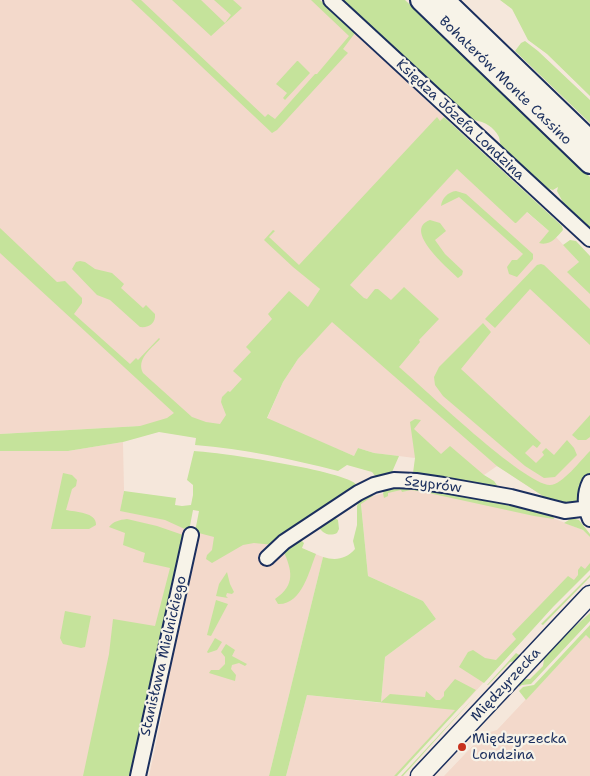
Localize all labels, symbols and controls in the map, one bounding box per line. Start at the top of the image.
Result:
street label: Bohaterów Monte Cassino [435,13,575,149]
street label: Księdza Józefa Londzina [392,56,528,184]
street label: Szyprów [403,473,463,497]
street label: Stanisława Mielnickiego [137,574,191,738]
street label: Międzyrzecka [468,645,544,725]
place label: Międzyrzecka Londzina [472,731,567,764]
marker: Międzyrzecka Londzina [456,741,468,753]

